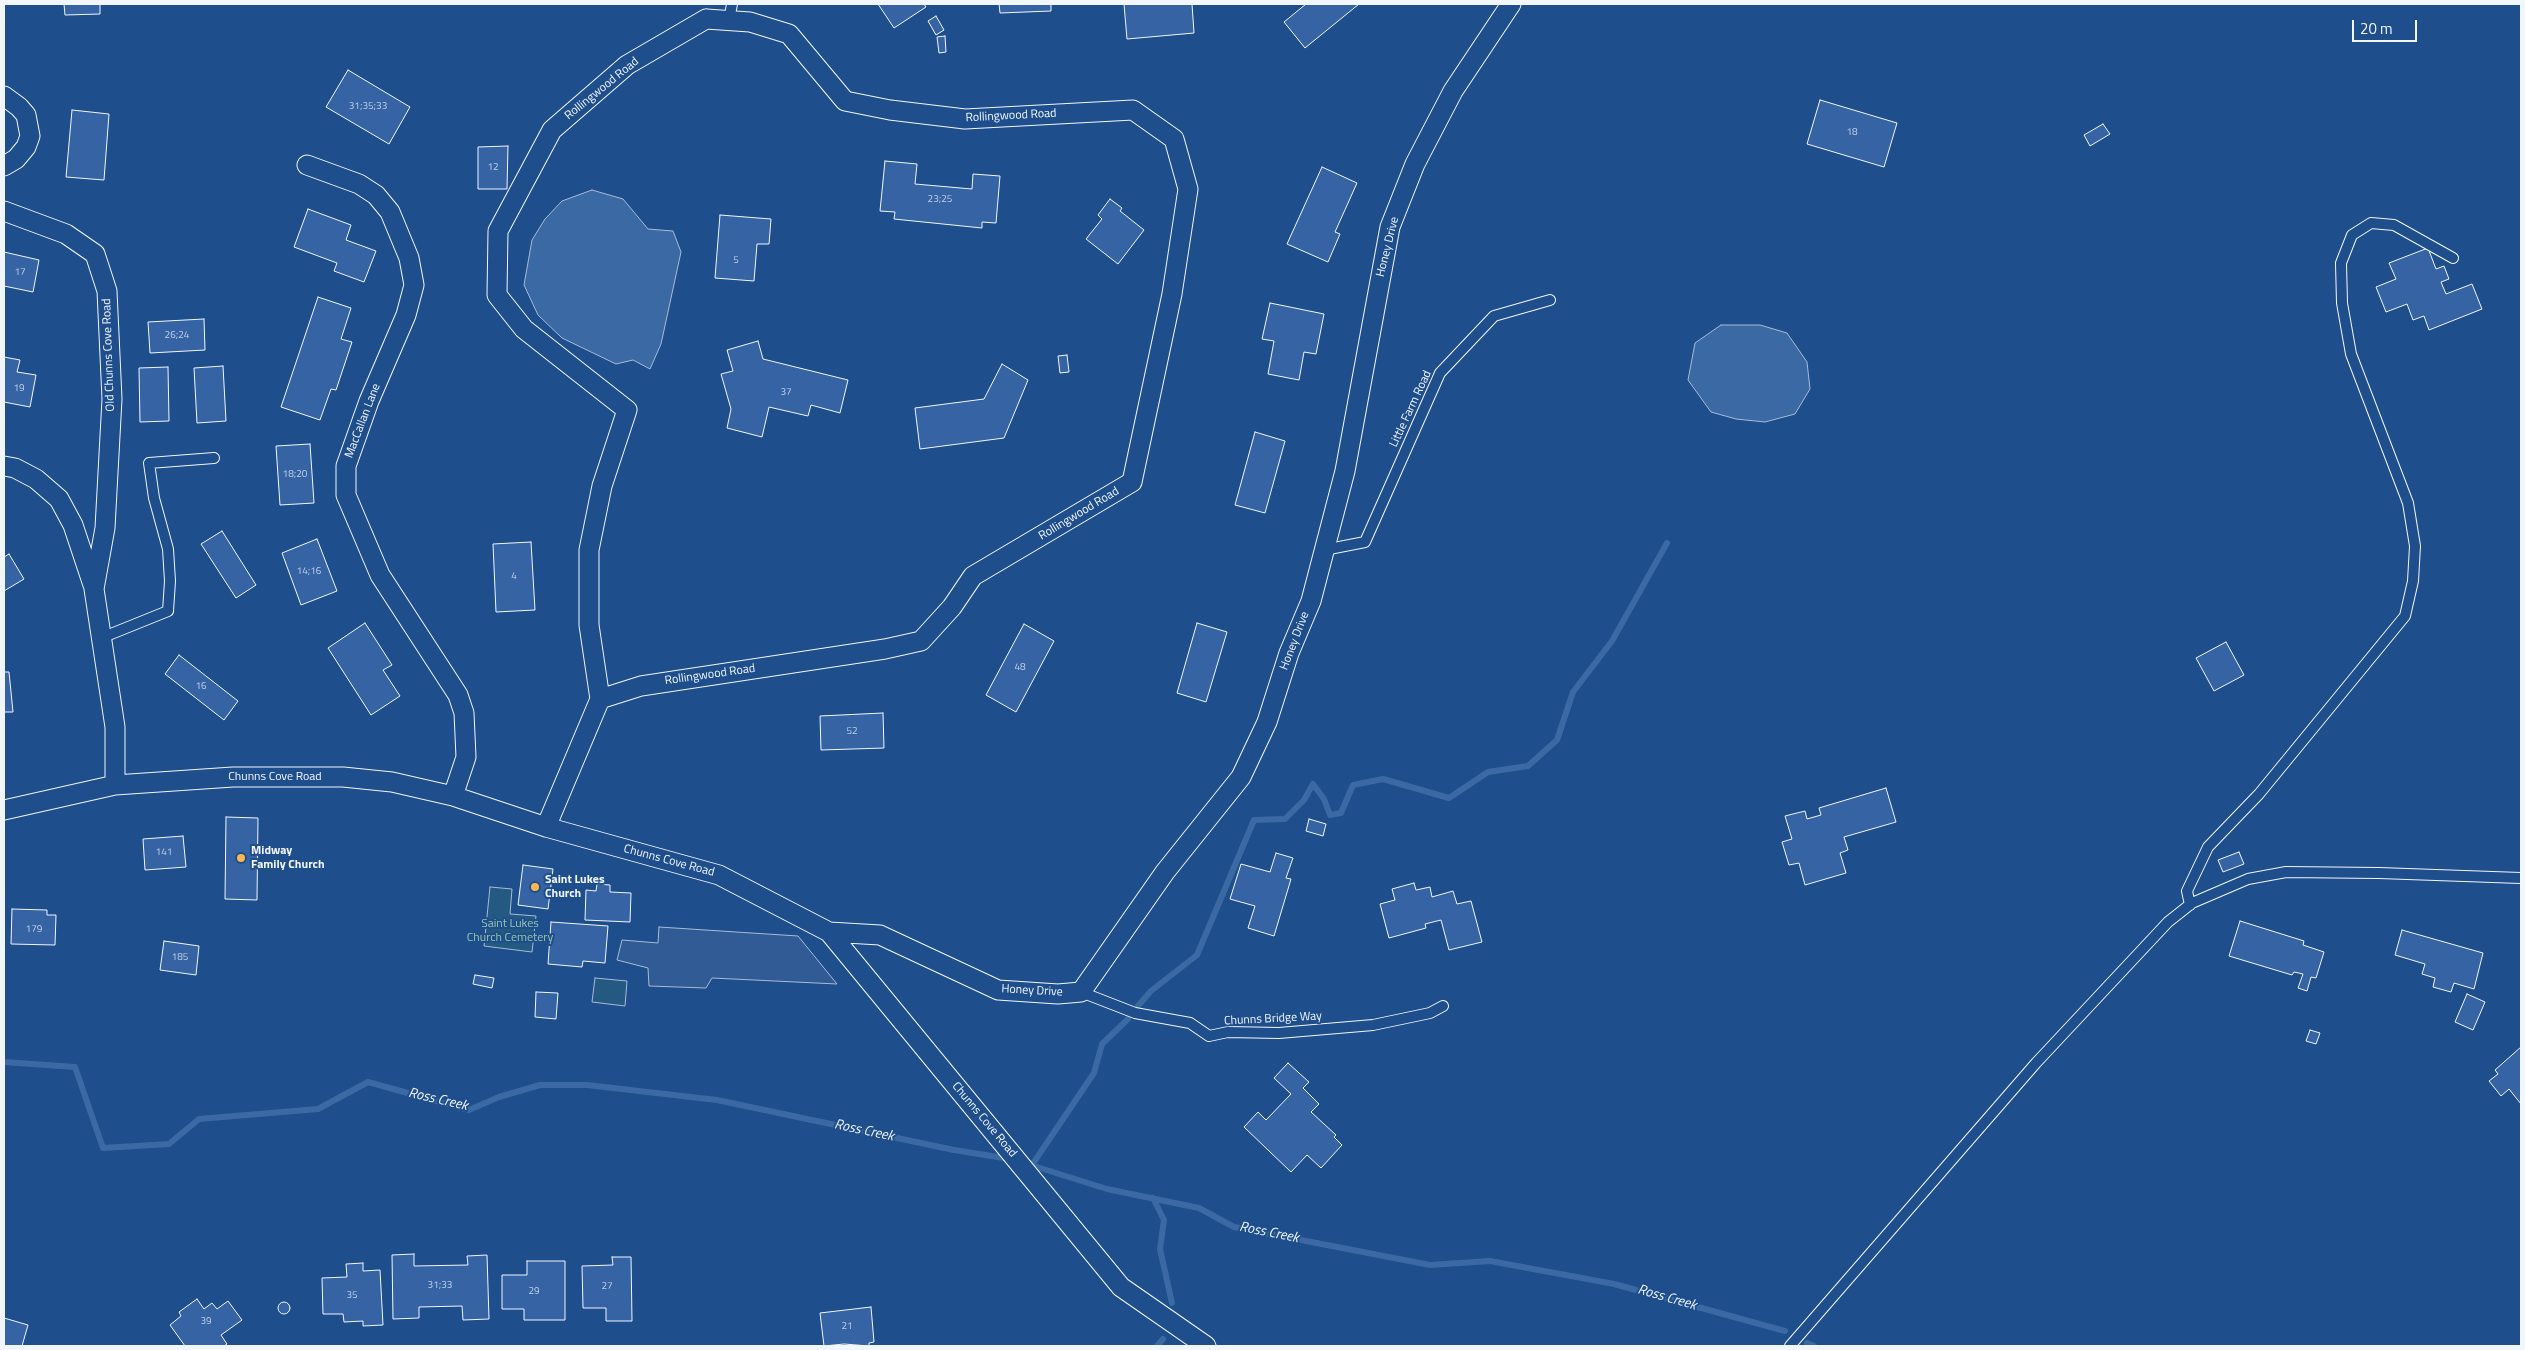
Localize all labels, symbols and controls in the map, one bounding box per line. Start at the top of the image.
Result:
scale bar [2355,10,2420,42]
text: 20 m [2360,17,2393,40]
street label: Rollingwood Road [562,55,642,123]
house number: 31;35;33 [349,101,387,113]
street label: Rollingwood Road [965,106,1057,126]
house number: 18 [1846,127,1858,139]
house number: 12 [487,162,499,174]
house number: 23;25 [928,194,952,206]
street label: Honey Drive [1374,215,1402,279]
house number: 5 [733,255,739,267]
house number: 17 [14,267,26,279]
street label: Old Chunns Cove Road [100,298,118,412]
house number: 26;24 [165,330,189,342]
street label: Little Farm Road [1387,368,1435,450]
street label: MacCallan Lane [342,382,384,460]
house number: 19 [13,383,25,395]
house number: 37 [780,387,792,399]
house number: 18;20 [283,469,307,481]
street label: Rollingwood Road [1036,484,1122,544]
house number: 14;16 [297,566,321,578]
house number: 4 [511,571,517,583]
street label: Honey Drive [1277,610,1313,672]
street label: Rollingwood Road [664,662,756,688]
house number: 48 [1014,662,1026,674]
house number: 16 [195,681,207,693]
house number: 52 [846,726,858,738]
street label: Chunns Cove Road [228,770,322,784]
street label: Chunns Cove Road [622,842,716,880]
place label: Midway Family Church [251,844,325,872]
house number: 141 [156,847,172,859]
marker: Midway Family Church [235,852,247,864]
place label: Saint Lukes Church [545,873,605,901]
marker: Saint Lukes Church [529,881,541,893]
park label: Saint Lukes Church Cemetery [467,917,553,945]
house number: 179 [26,924,42,936]
house number: 185 [172,952,188,964]
street label: Honey Drive [1001,982,1063,1000]
street label: Chunns Bridge Way [1224,1009,1322,1029]
street label: Chunns Cove Road [948,1080,1020,1160]
water label: Ross Creek [407,1085,469,1115]
water label: Ross Creek [833,1117,895,1145]
water label: Ross Creek [1238,1219,1300,1247]
house number: 31;33 [428,1280,452,1292]
house number: 27 [601,1281,613,1293]
water label: Ross Creek [1636,1282,1698,1314]
house number: 29 [528,1286,540,1298]
house number: 35 [346,1290,358,1302]
house number: 39 [200,1316,212,1328]
house number: 21 [841,1321,853,1333]

